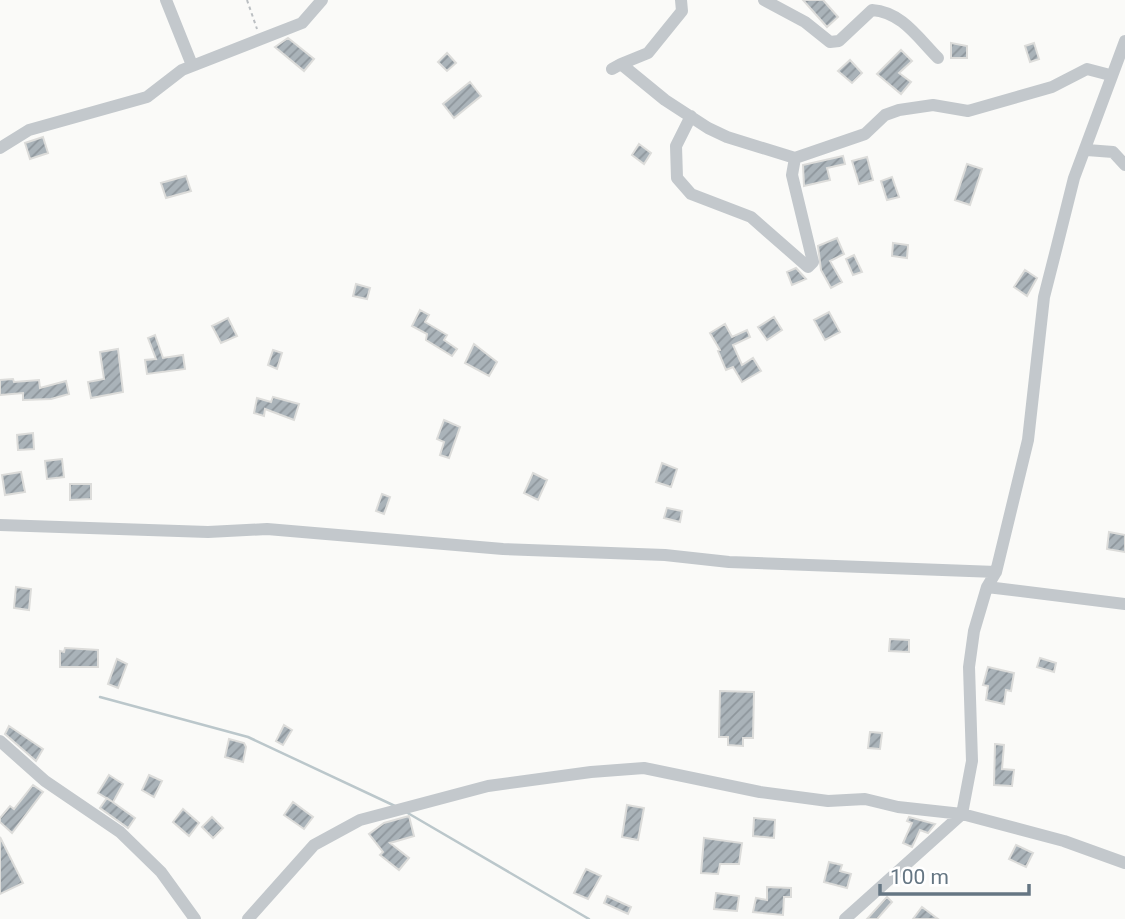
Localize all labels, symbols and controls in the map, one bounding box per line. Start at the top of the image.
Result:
scale bar [880,852,1029,896]
text: 100 m [890,865,949,889]

